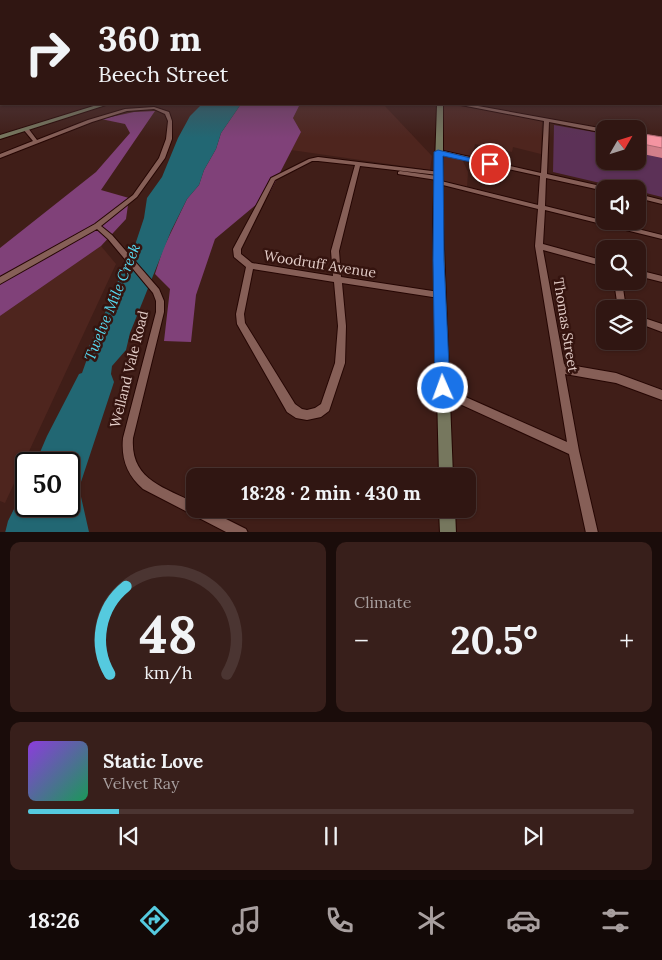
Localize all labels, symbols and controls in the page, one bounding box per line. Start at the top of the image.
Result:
text: 360 m [98,16,201,61]
icon: right [15,20,80,85]
text: Beech Street [98,60,228,88]
north arrow [596,120,646,170]
map controls [596,120,646,350]
pin [469,143,511,185]
icon: arrive [476,150,504,178]
button: sound [596,180,646,230]
water label: Twelve Mile Creek [80,240,144,363]
button: search [596,240,646,290]
street label: Woodruff Avenue [263,246,378,282]
street label: Thomas Street [550,277,582,374]
button: layers [596,300,646,350]
street label: Welland Vale Road [106,309,152,429]
position arrow [416,361,468,413]
speed limit sign: 50 [15,452,80,517]
text: 18:28 · 2 min · 430 m [241,481,421,505]
text: Climate [354,592,411,612]
text: 48 [139,601,197,667]
text: 20.5° [450,616,538,664]
text: − [354,623,369,659]
text: + [619,623,634,659]
text: km/h [144,661,192,684]
text: Static Love [103,749,203,773]
text: Velvet Ray [103,773,179,793]
icon: previous [115,822,143,850]
icon: pause [317,822,345,850]
icon: next [519,822,547,850]
icon: directions [137,903,172,938]
icon: music [229,903,264,938]
icon: phone [322,903,357,938]
icon: climate [414,903,449,938]
icon: car [506,903,541,938]
icon: filters [598,903,633,938]
text: 18:26 [29,906,80,934]

